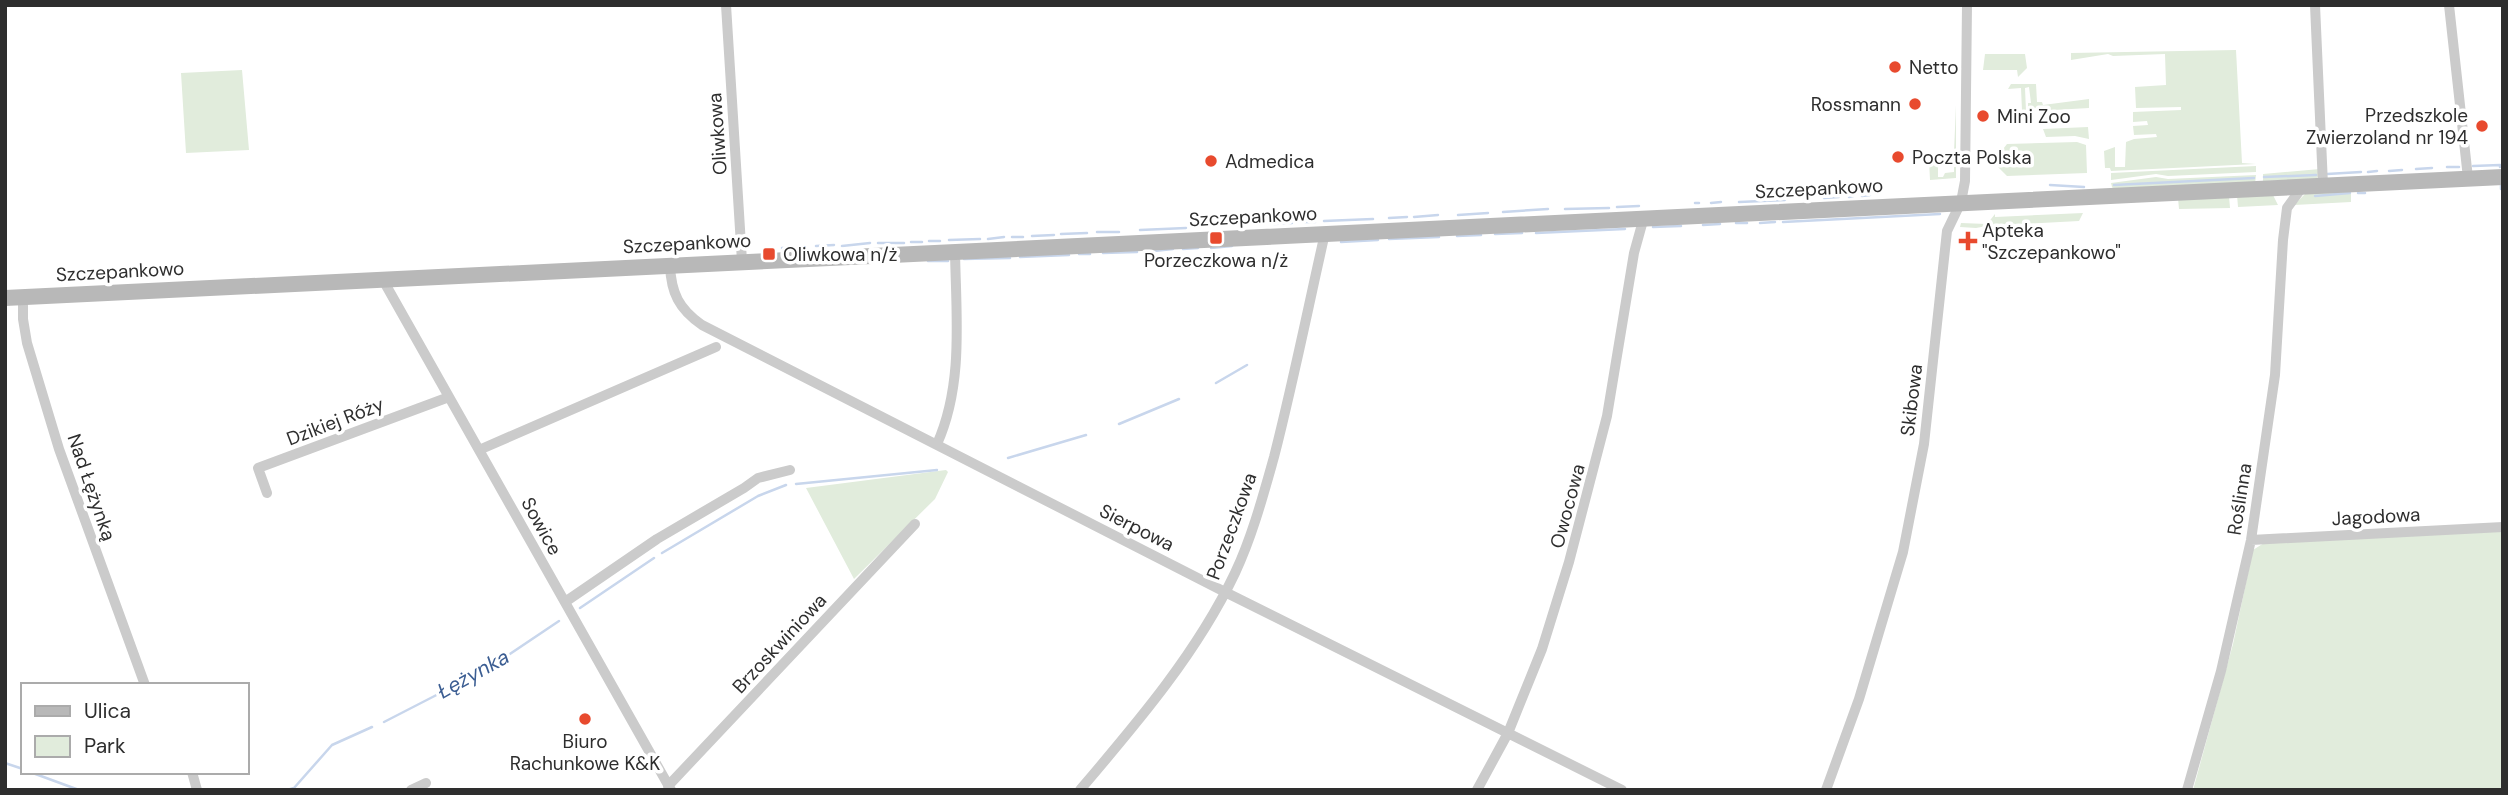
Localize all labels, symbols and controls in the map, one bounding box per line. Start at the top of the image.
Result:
place label: Netto [1909,55,1959,80]
marker: Netto [1887,59,1903,75]
street label: Oliwkowa [702,92,733,176]
place label: Rossmann [1811,92,1901,117]
marker: Rossmann [1907,96,1923,112]
place label: Przedszkole Zwierzoland nr 194 [2306,103,2468,150]
place label: Mini Zoo [1997,104,2071,129]
marker: Mini Zoo [1975,108,1991,124]
marker: Przedszkole Zwierzoland nr 194 [2474,118,2490,134]
place label: Poczta Polska [1912,145,2032,170]
place label: Admedica [1225,149,1314,174]
marker: Poczta Polska [1890,149,1906,165]
marker: Admedica [1203,153,1219,169]
street label: Szczepankowo [1754,173,1884,204]
street label: Szczepankowo [1188,201,1318,232]
place label: Apteka "Szczepankowo" [1982,218,2121,265]
street label: Szczepankowo [622,228,752,259]
marker: Porzeczkowa n/ż [1208,230,1224,246]
marker: Apteka "Szczepankowo" [1960,233,1976,249]
place label: Oliwkowa n/ż [783,242,897,267]
marker: Oliwkowa n/ż [761,246,777,262]
place label: Porzeczkowa n/ż [1144,248,1288,273]
street label: Szczepankowo [55,256,185,287]
street label: Skibowa [1895,363,1928,438]
street label: Dzikiej Róży [283,391,388,451]
street label: Nad Łężynką [62,430,121,544]
street label: Owocowa [1544,461,1591,551]
street label: Roślinna [2221,461,2258,537]
street label: Porzeczkowa [1201,469,1262,583]
street label: Sowice [515,493,568,560]
street label: Sierpowa [1095,498,1178,557]
street label: Jagodowa [2331,502,2421,531]
street label: Brzoskwiniowa [727,588,832,698]
water label: Łężynka [432,643,514,705]
legend [21,683,248,774]
text: Ulica [84,697,131,725]
marker: Biuro Rachunkowe K&K [577,711,593,727]
place label: Biuro Rachunkowe K&K [510,729,660,776]
text: Park [84,732,126,760]

